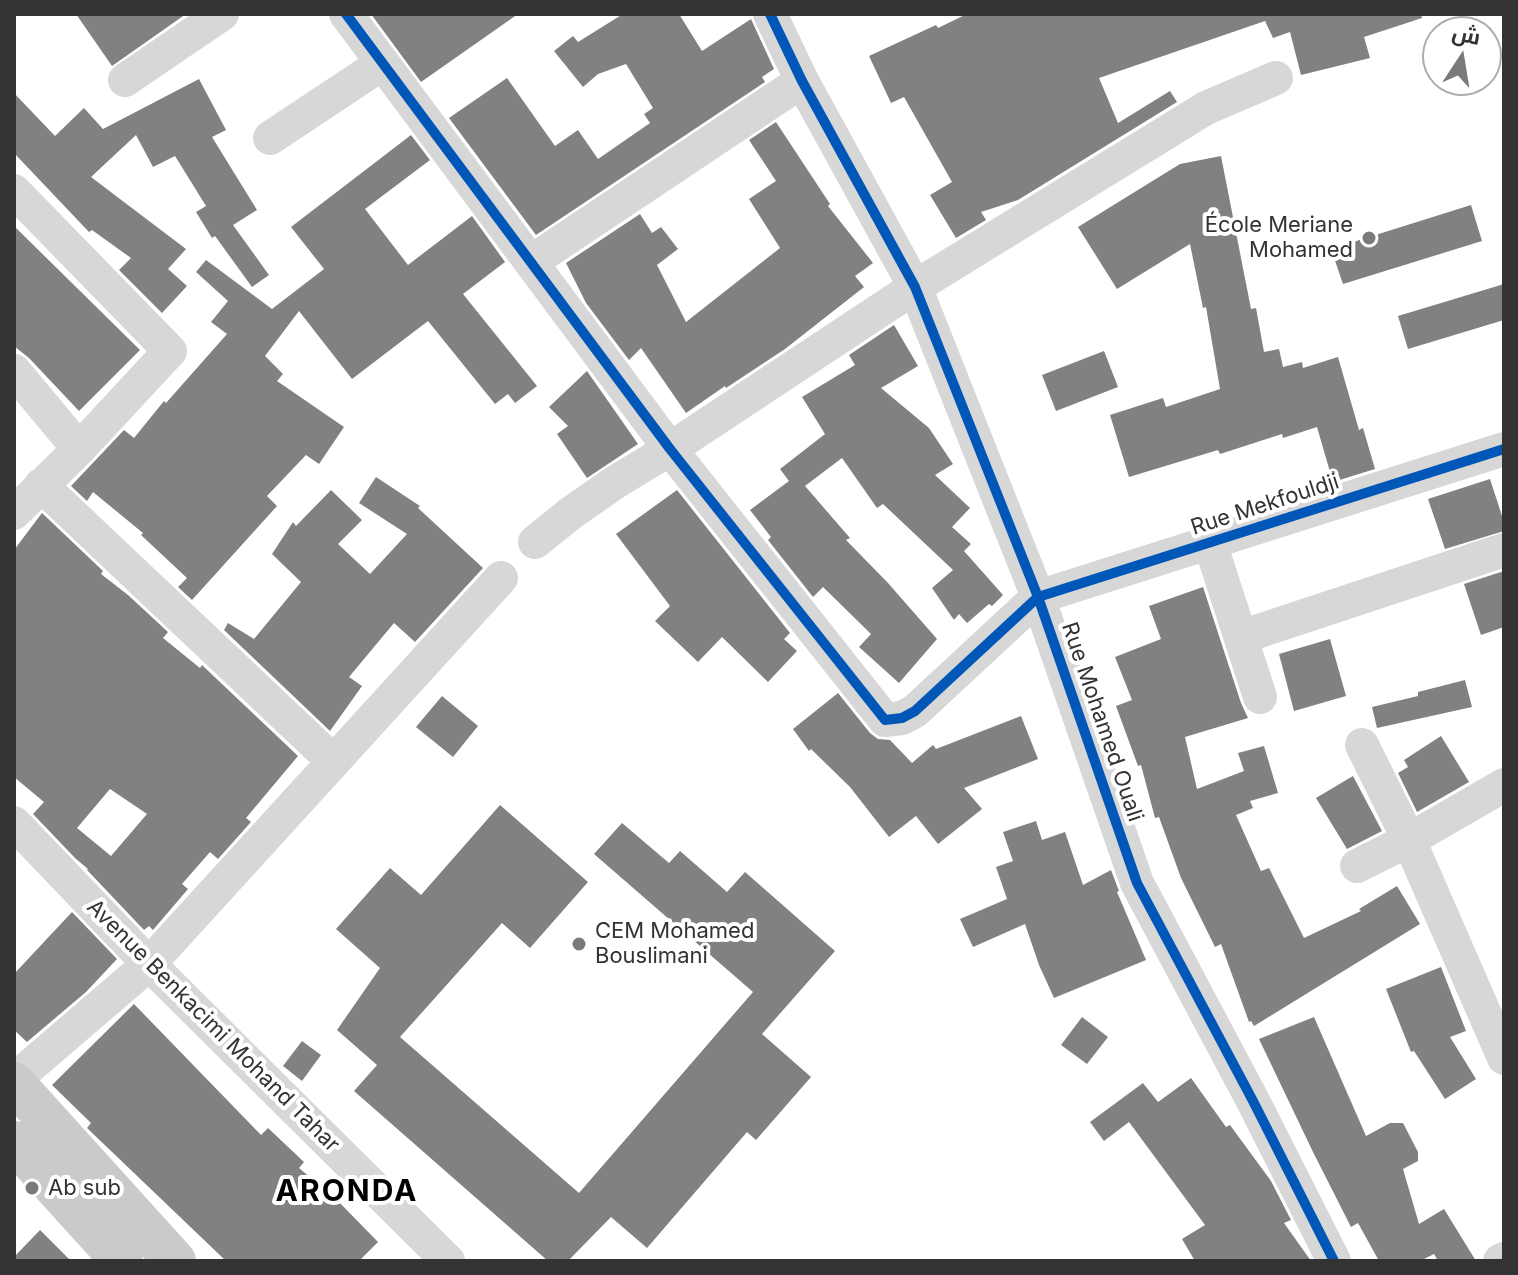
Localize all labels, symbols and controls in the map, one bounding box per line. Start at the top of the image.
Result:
north arrow [1422,16,1502,96]
text: ش [1450,19,1483,50]
place label: École Meriane Mohamed [1205,212,1353,264]
marker: École Meriane Mohamed [1360,229,1378,247]
street label: Rue Mekfouldji [1188,469,1342,541]
street label: Rue Mohamed Ouali [1055,619,1149,825]
street label: Avenue Benkacimi Mohand Tahar [81,894,345,1158]
place label: CEM Mohamed Bouslimani [595,918,754,970]
marker: CEM Mohamed Bouslimani [570,935,588,953]
district label: ARONDA [276,1174,418,1210]
place label: Ab sub [48,1175,121,1201]
marker: Ab sub [23,1179,41,1197]

